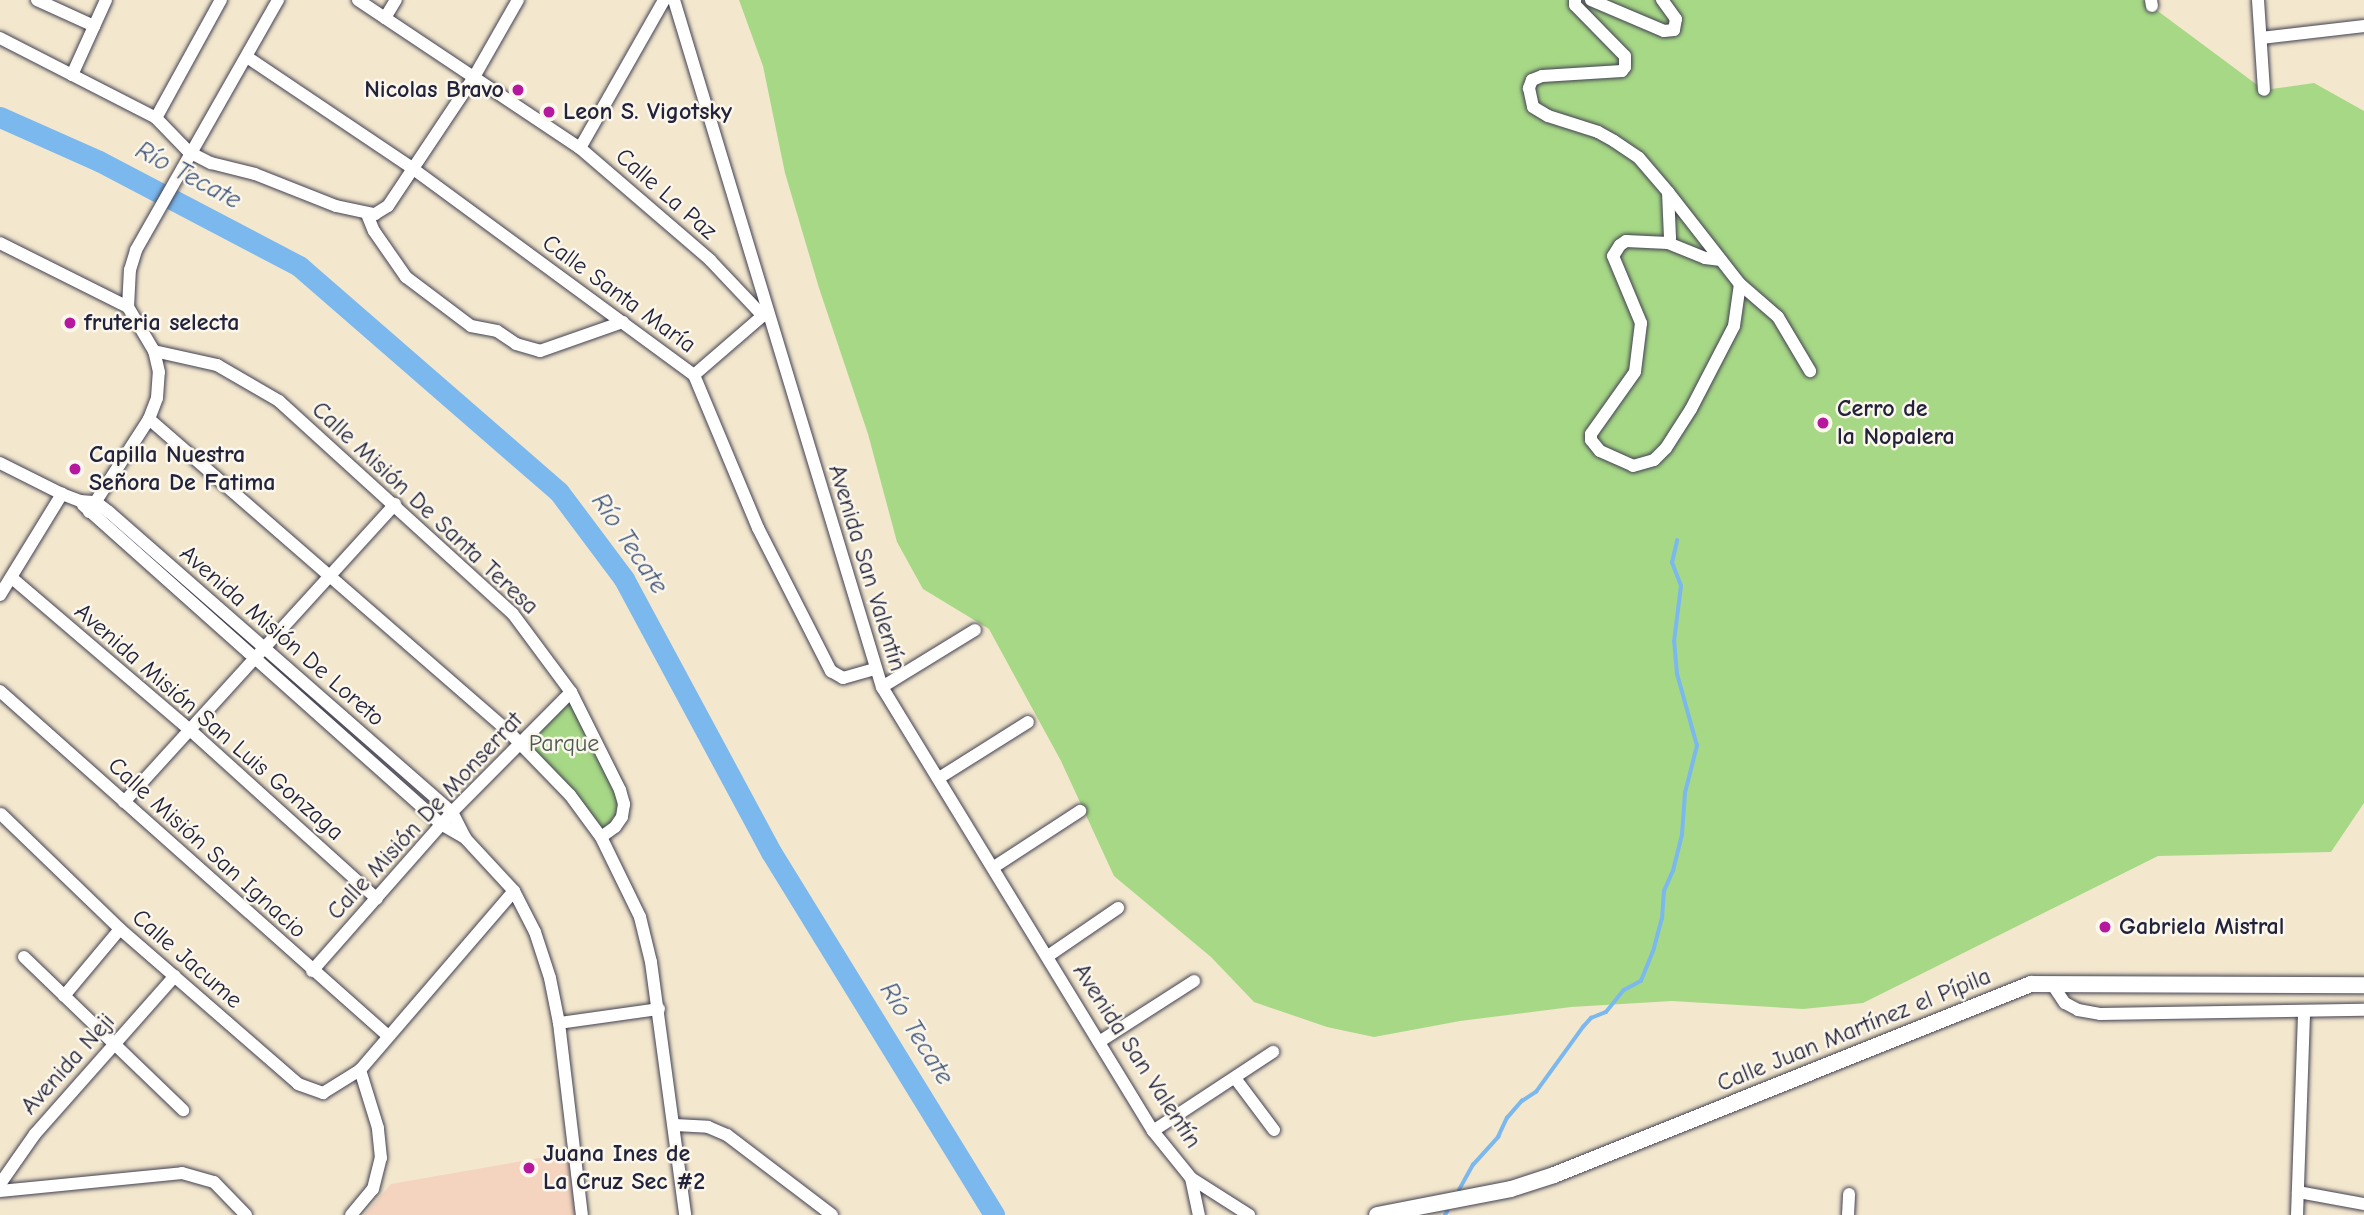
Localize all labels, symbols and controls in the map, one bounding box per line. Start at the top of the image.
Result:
place label: Nicolas Bravo [364,76,504,104]
marker: Nicolas Bravo [510,82,526,98]
place label: Leon S. Vigotsky [563,98,732,126]
marker: Leon S. Vigotsky [541,104,557,120]
water label: Río Tecate [130,135,246,217]
street label: Calle La Paz [609,142,723,246]
street label: Calle Santa María [537,229,701,359]
place label: fruteria selecta [84,309,239,337]
marker: fruteria selecta [62,315,78,331]
street label: Calle Misión De Santa Teresa [306,395,544,621]
place label: Cerro de la Nopalera [1837,395,1955,451]
marker: Cerro de la Nopalera [1815,415,1831,431]
place label: Capilla Nuestra Señora De Fatima [89,441,275,497]
marker: Capilla Nuestra Señora De Fatima [67,461,83,477]
street label: Avenida San Valentín [822,461,912,675]
water label: Río Tecate [584,488,674,600]
street label: Avenida Misión De Loreto [174,539,390,733]
street label: Avenida Misión San Luis Gonzaga [69,597,349,847]
street label: Calle Misión De Monserrat [321,706,529,926]
park label: Parque [529,730,599,758]
street label: Calle Misión San Ignacio [102,751,312,945]
street label: Calle Jacume [126,903,248,1015]
place label: Gabriela Mistral [2119,913,2284,941]
marker: Gabriela Mistral [2097,919,2113,935]
street label: Avenida San Valentín [1067,958,1207,1154]
street label: Calle Juan Martínez el Pípila [1713,962,1995,1098]
water label: Río Tecate [872,977,960,1091]
street label: Avenida Neji [15,1007,121,1121]
place label: Juana Ines de La Cruz Sec #2 [543,1140,705,1196]
marker: Juana Ines de La Cruz Sec #2 [521,1160,537,1176]

